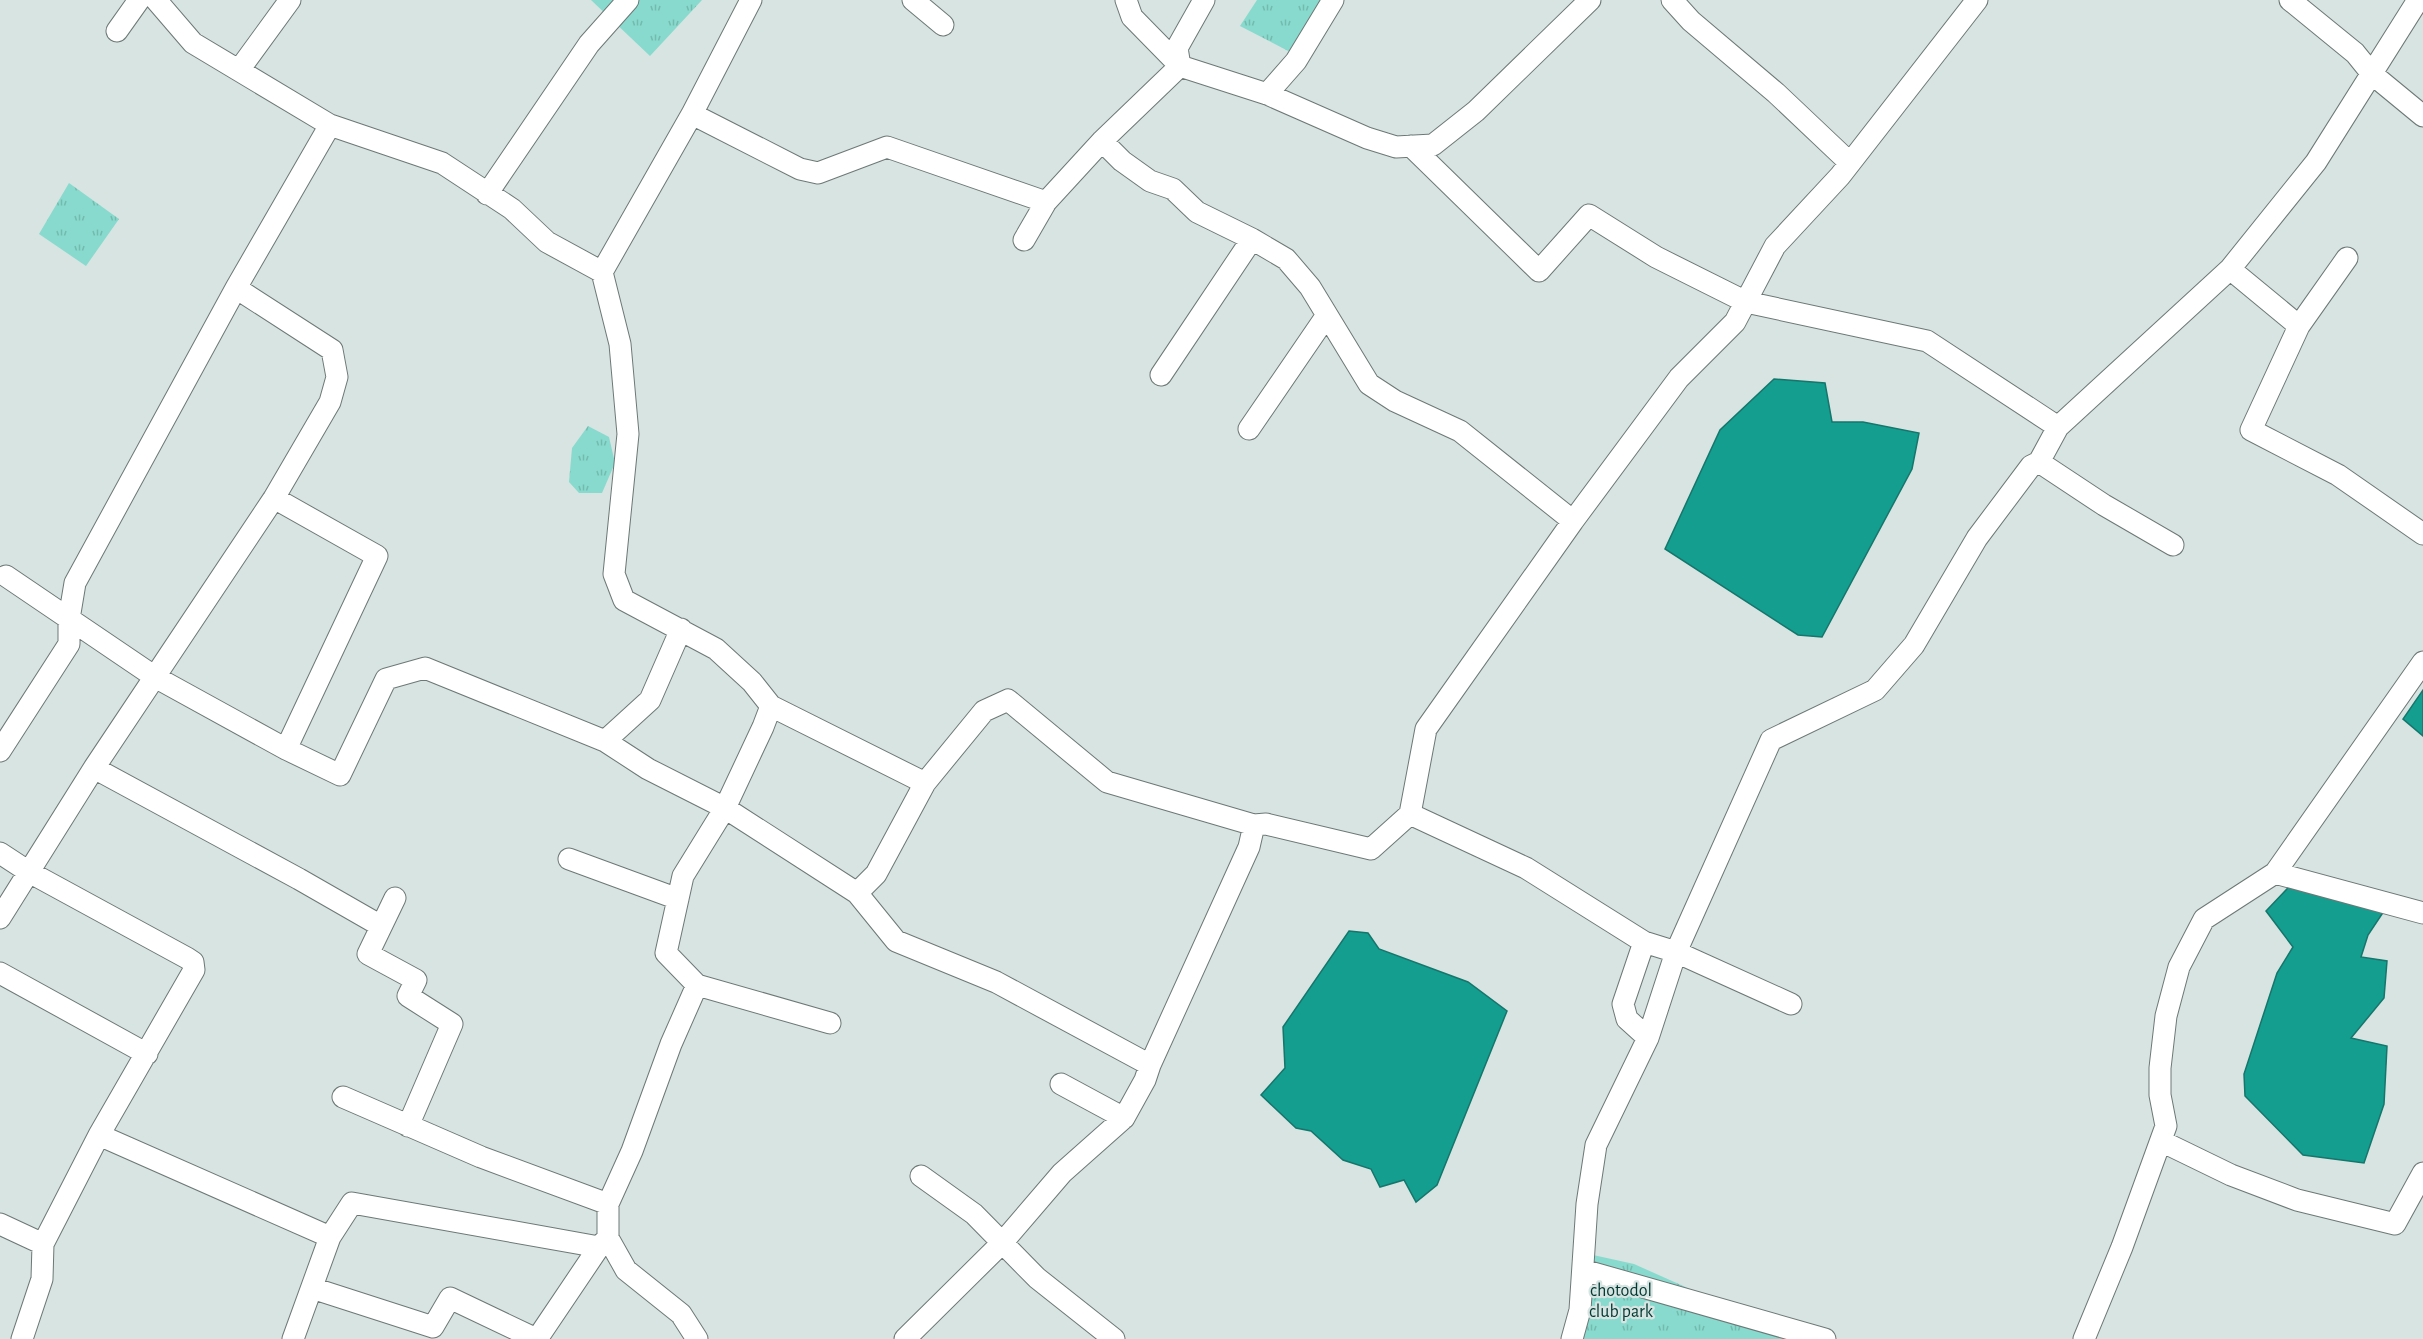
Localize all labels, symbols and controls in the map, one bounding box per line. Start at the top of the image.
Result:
park label: chotodol club park [1589,1282,1654,1321]

